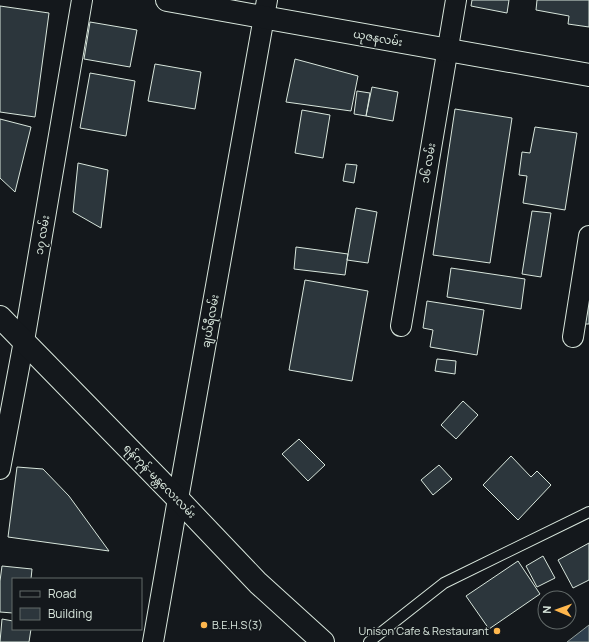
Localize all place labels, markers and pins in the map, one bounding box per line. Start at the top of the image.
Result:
place label: B.E.H.S(3) [212,617,263,632]
marker: B.E.H.S(3) [199,620,209,630]
place label: Unison Cafe & Restaurant [359,623,489,638]
marker: Unison Cafe & Restaurant [492,626,502,636]

